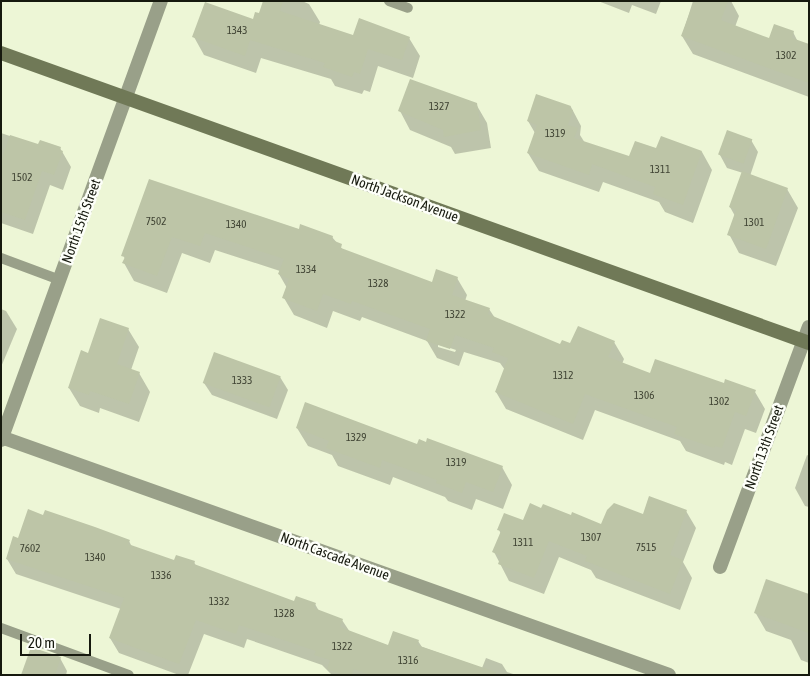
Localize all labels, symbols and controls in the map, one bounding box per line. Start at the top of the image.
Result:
house number: 1343 [227,23,247,37]
house number: 1302 [776,48,796,62]
house number: 1327 [429,99,449,113]
house number: 1319 [545,126,565,140]
house number: 1311 [650,162,670,176]
house number: 1502 [12,170,32,184]
street label: North Jackson Avenue [349,171,461,225]
street label: North 15th Street [58,177,104,265]
house number: 7502 [146,214,166,228]
house number: 1301 [744,215,764,229]
house number: 1340 [226,217,246,231]
house number: 1334 [296,262,316,276]
house number: 1328 [368,276,388,290]
house number: 1322 [445,307,465,321]
house number: 1312 [553,368,573,382]
house number: 1333 [232,373,252,387]
house number: 1306 [634,388,654,402]
house number: 1302 [709,394,729,408]
street label: North 13th Street [741,403,787,491]
house number: 1329 [346,430,366,444]
house number: 1319 [446,455,466,469]
street label: North Cascade Avenue [278,528,392,584]
house number: 1307 [581,530,601,544]
house number: 1311 [513,535,533,549]
house number: 7515 [636,540,656,554]
house number: 7602 [20,541,40,555]
house number: 1340 [85,550,105,564]
house number: 1336 [151,568,171,582]
house number: 1332 [209,594,229,608]
house number: 1328 [274,606,294,620]
scale bar [22,624,94,656]
text: 20 m [28,634,55,651]
house number: 1322 [332,639,352,653]
house number: 1316 [398,653,418,667]

